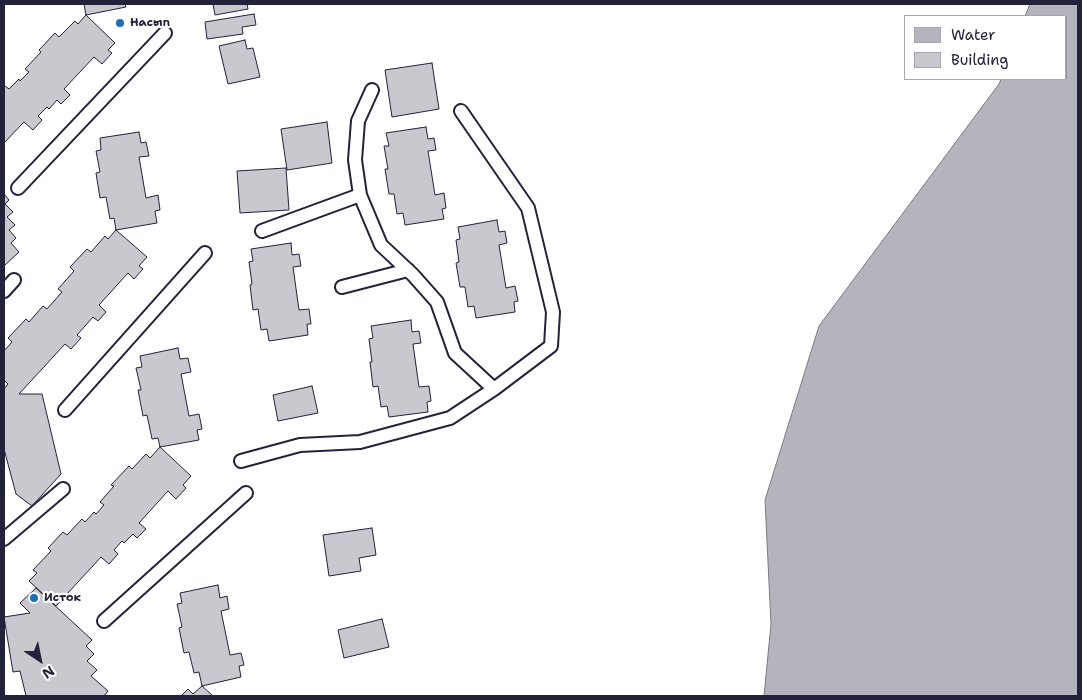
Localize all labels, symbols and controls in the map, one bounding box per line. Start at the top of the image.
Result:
legend [904,15,1067,80]
place label: Насып [130,16,170,30]
marker: Насып [114,17,126,29]
text: Water [951,25,995,45]
text: Building [951,50,1008,70]
place label: Исток [44,591,81,605]
marker: Исток [28,592,40,604]
north arrow [15,635,65,685]
text: N [39,662,58,683]

